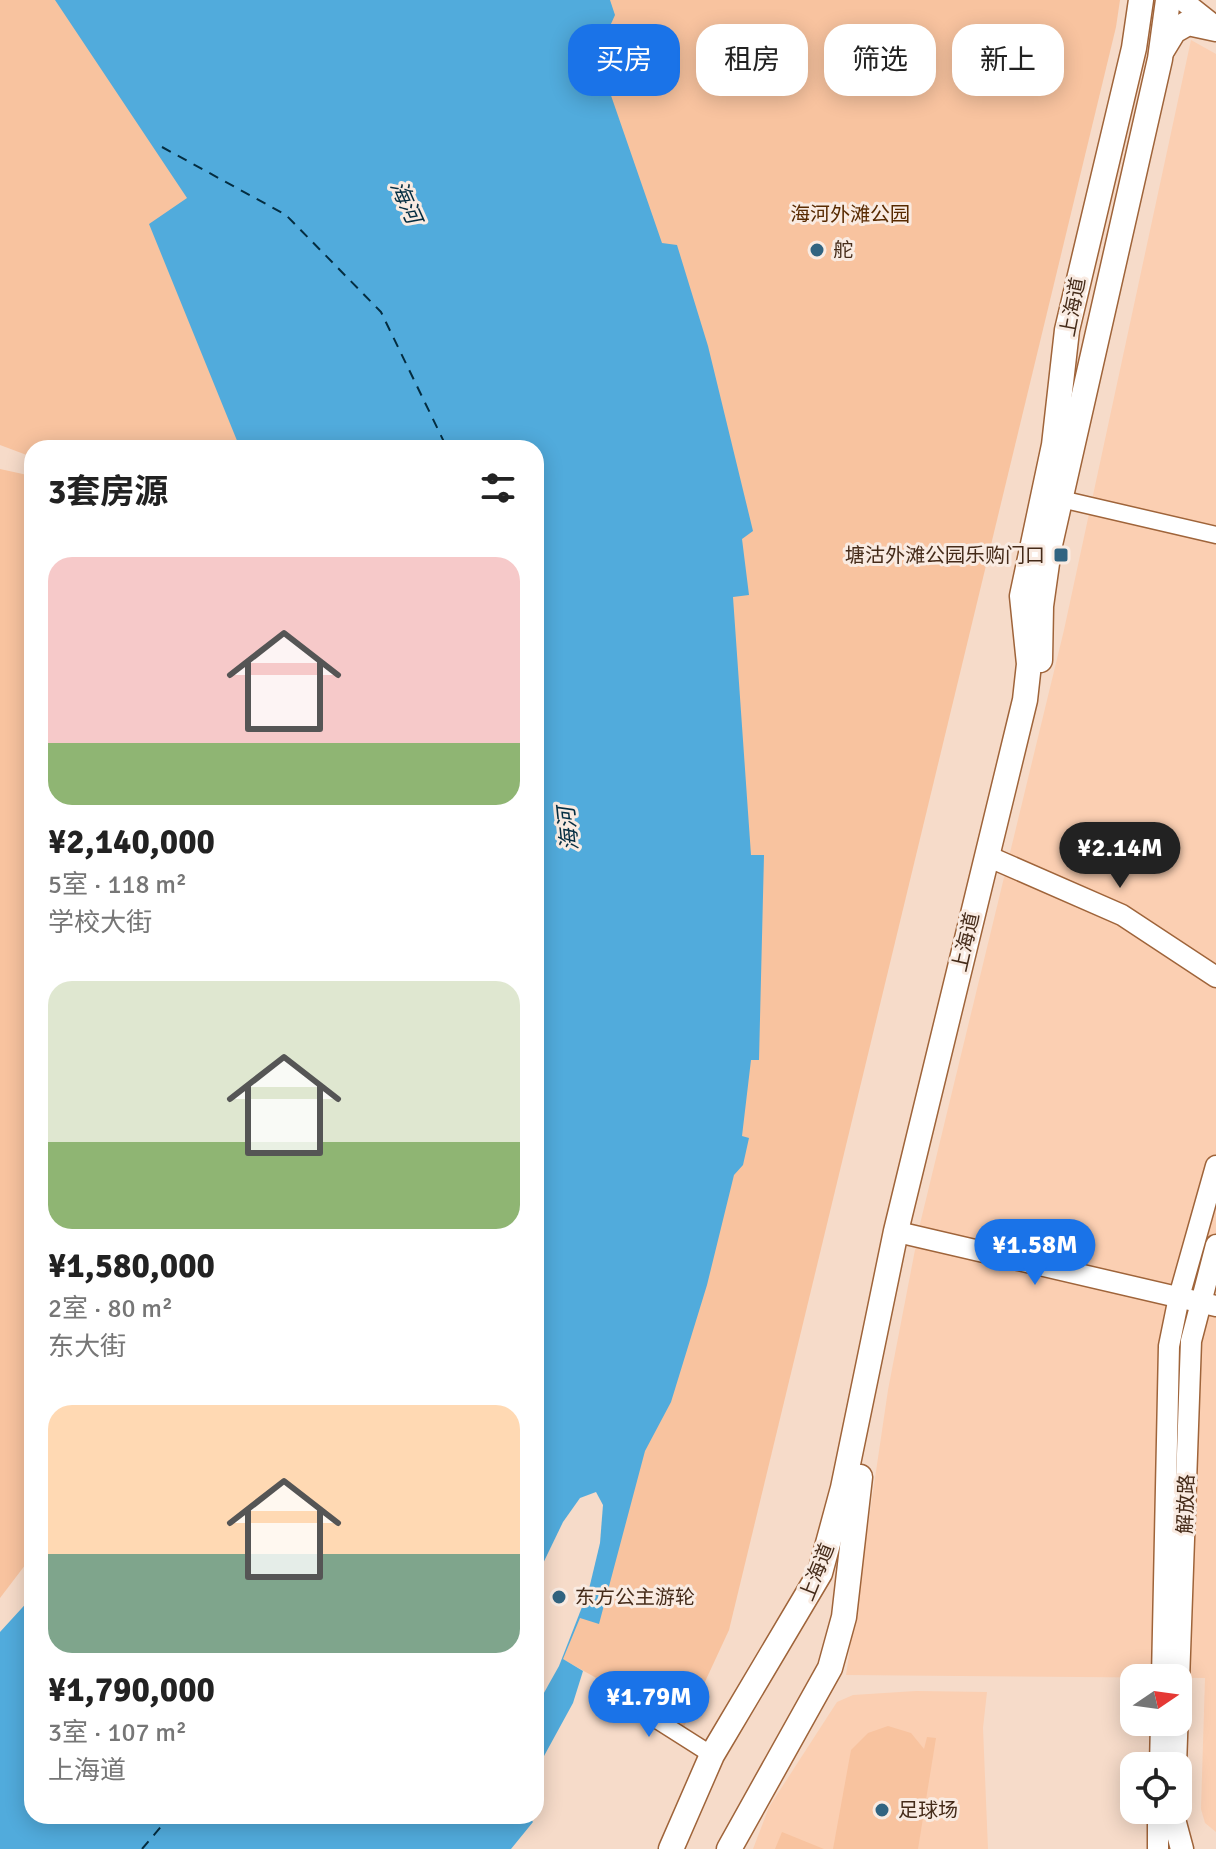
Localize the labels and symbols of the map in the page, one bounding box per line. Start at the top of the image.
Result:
water label: 海河 [385,176,429,231]
park label: 海河外滩公园 [790,202,910,227]
place label: 舵 [833,238,853,263]
marker: 舵 [808,241,826,259]
street label: 上海道 [1055,275,1091,339]
place label: 塘沽外滩公园乐购门口 [845,543,1045,568]
marker: 塘沽外滩公园乐购门口 [1052,546,1070,564]
water label: 海河 [552,802,584,852]
pin: ¥2.14M [1055,822,1185,890]
street label: 上海道 [947,910,985,974]
pin: ¥1.58M [970,1219,1100,1287]
street label: 解放路 [1172,1474,1200,1534]
street label: 上海道 [794,1540,840,1604]
place label: 东方公主游轮 [575,1585,695,1610]
marker: 东方公主游轮 [550,1588,568,1606]
north arrow [1120,1664,1192,1736]
pin: ¥1.79M [584,1671,714,1739]
place label: 足球场 [898,1798,958,1823]
marker: 足球场 [873,1801,891,1819]

